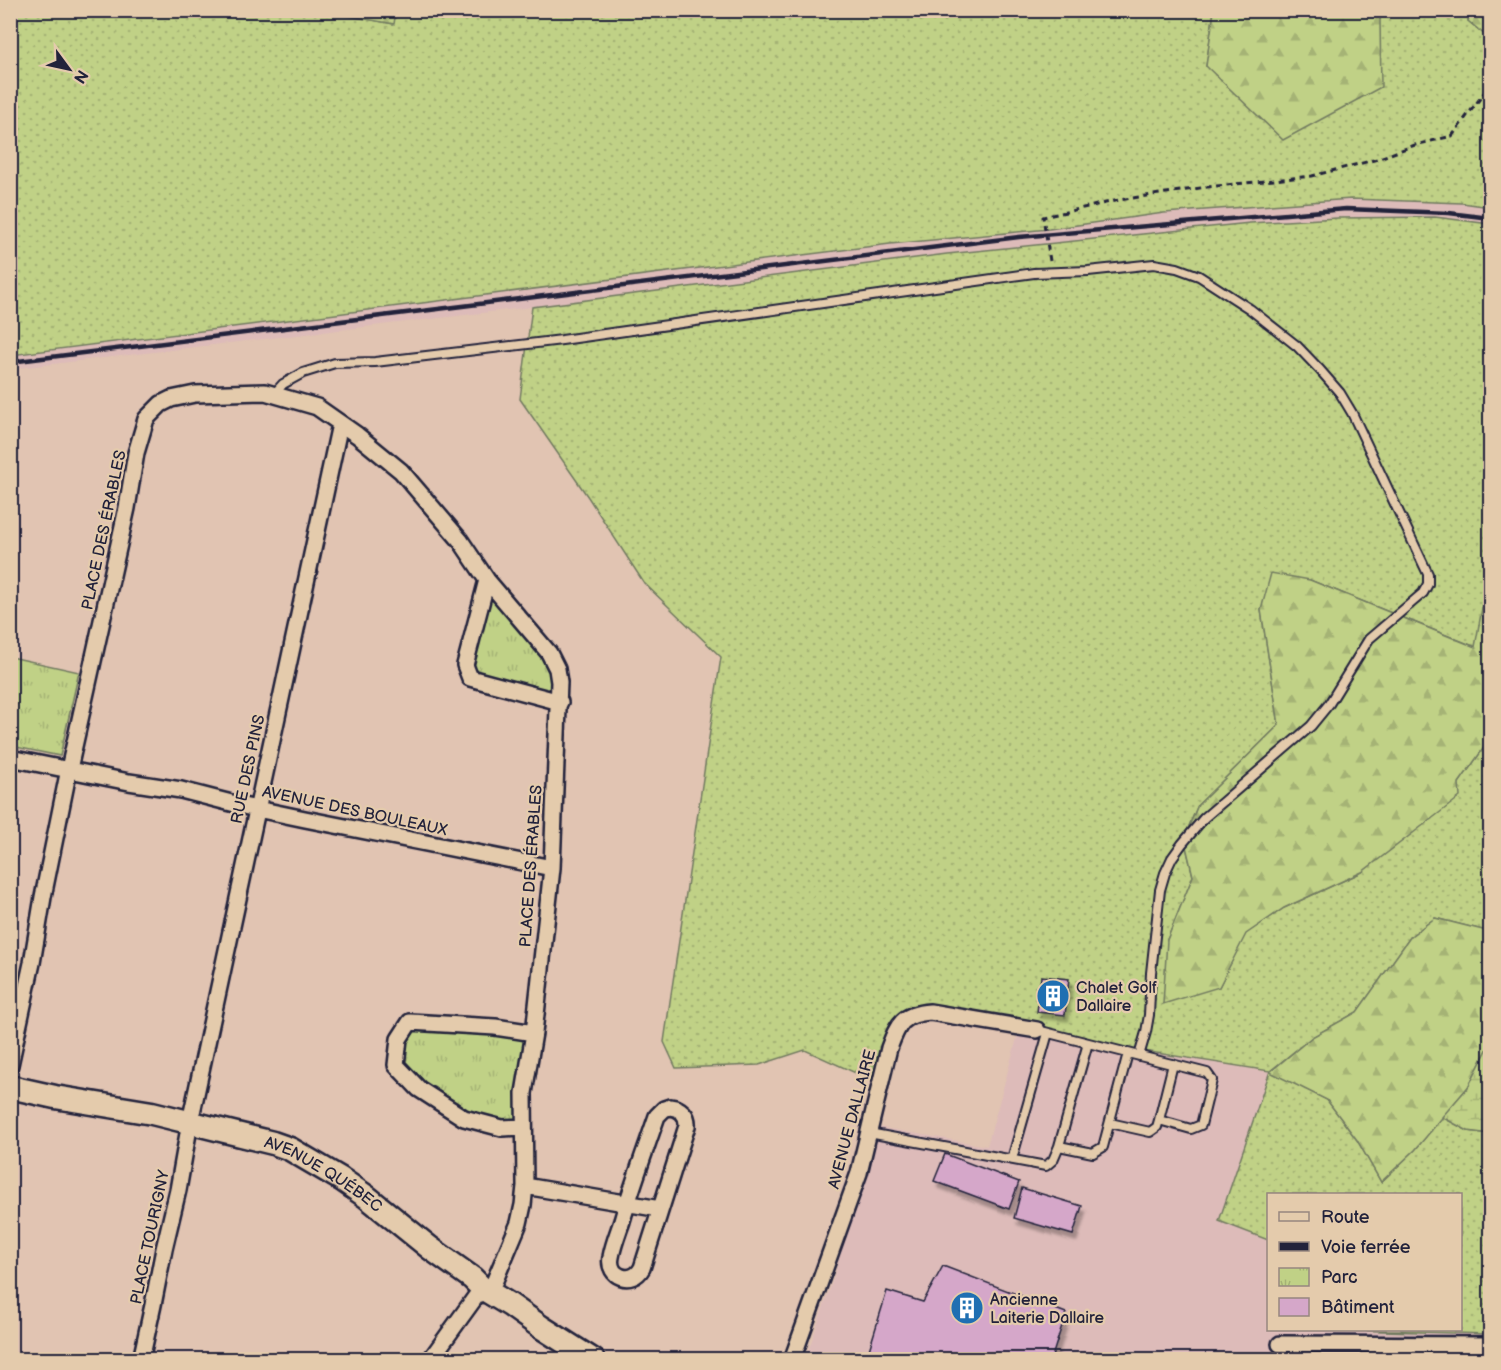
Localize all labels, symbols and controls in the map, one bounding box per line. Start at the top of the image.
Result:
north arrow [39,39,99,99]
text: N [69,66,92,87]
street label: PLACE DES ÉRABLES [76,448,131,612]
street label: RUE DES PINS [228,713,269,826]
street label: AVENUE DES BOULEAUX [261,783,450,841]
street label: PLACE DES ÉRABLES [514,784,547,948]
building icon: Chalet Golf Dallaire [1035,978,1071,1014]
place label: Chalet Golf Dallaire [1076,979,1157,1016]
street label: AVENUE DALLAIRE [825,1048,880,1191]
street label: AVENUE QUÉBEC [262,1133,386,1216]
street label: PLACE TOURIGNY [127,1168,174,1306]
legend [1267,1193,1462,1331]
text: Route [1321,1207,1370,1228]
text: Voie ferrée [1321,1237,1411,1258]
text: Parc [1321,1267,1358,1288]
building icon: Ancienne Laiterie Dallaire [949,1290,985,1326]
place label: Ancienne Laiterie Dallaire [990,1291,1105,1328]
text: Bâtiment [1321,1297,1395,1318]

